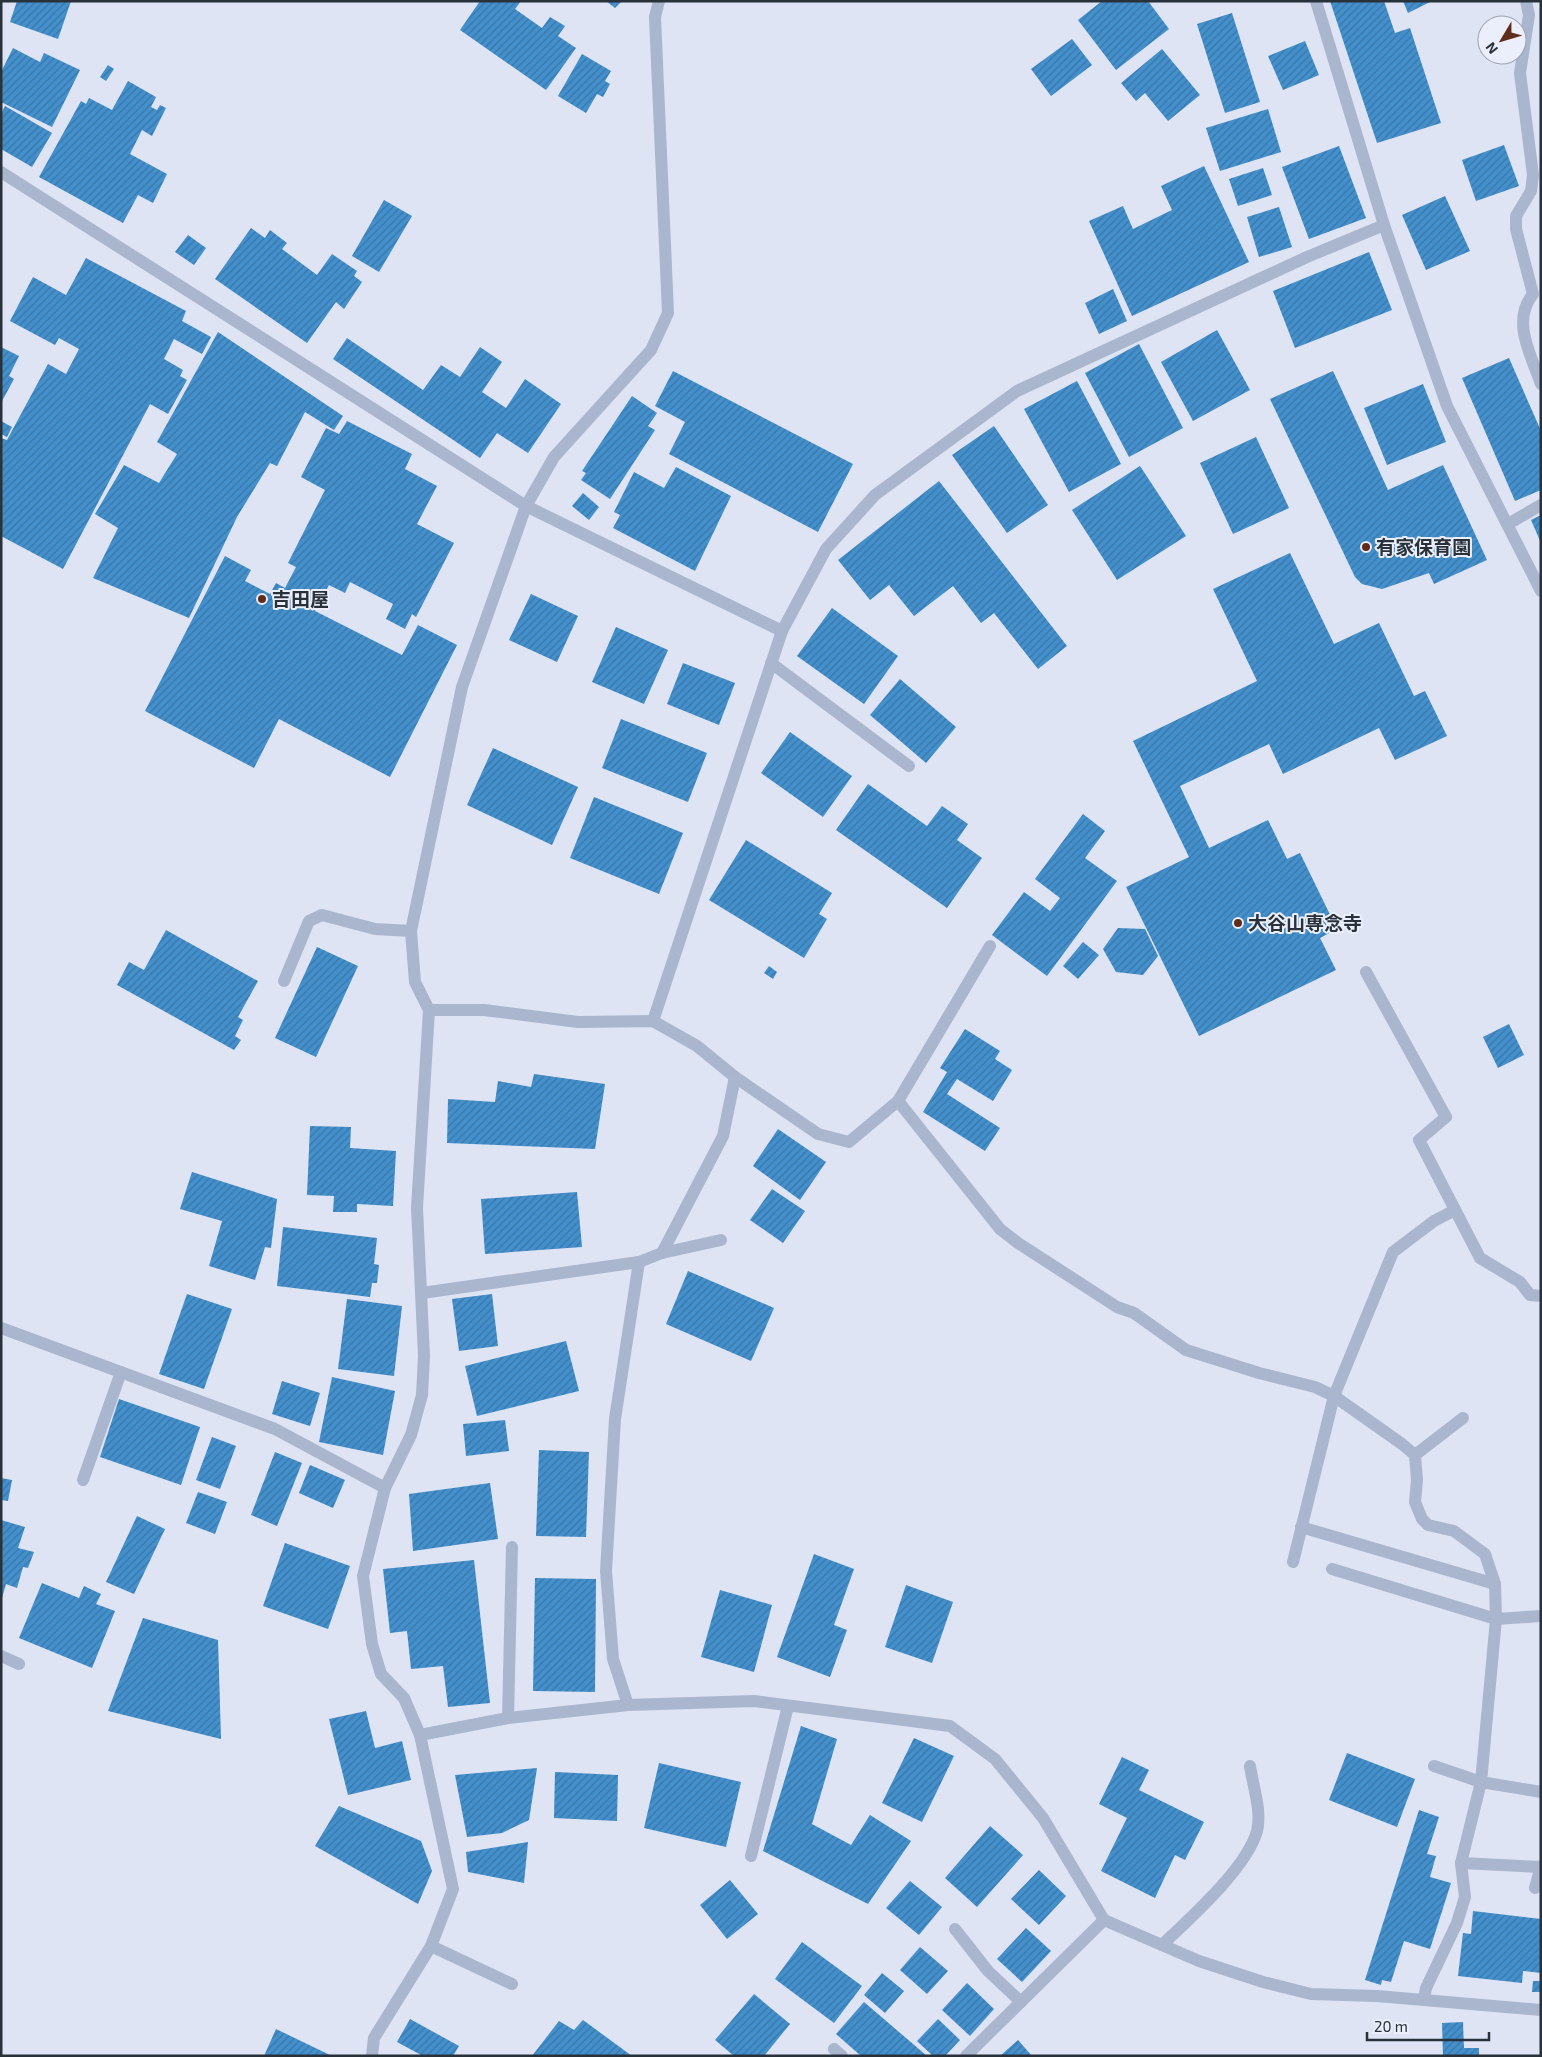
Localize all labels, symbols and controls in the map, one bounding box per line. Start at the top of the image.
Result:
north arrow [1477,15,1527,65]
text: N [1482,39,1501,58]
place label: 有家保育園 [1376,535,1471,558]
marker: 有家保育園 [1360,541,1372,553]
place label: 吉田屋 [272,587,329,610]
marker: 吉田屋 [256,593,268,605]
place label: 大谷山専念寺 [1248,911,1362,934]
marker: 大谷山専念寺 [1232,917,1244,929]
scale bar [1367,2010,1490,2042]
text: 20 m [1374,2017,1408,2035]

